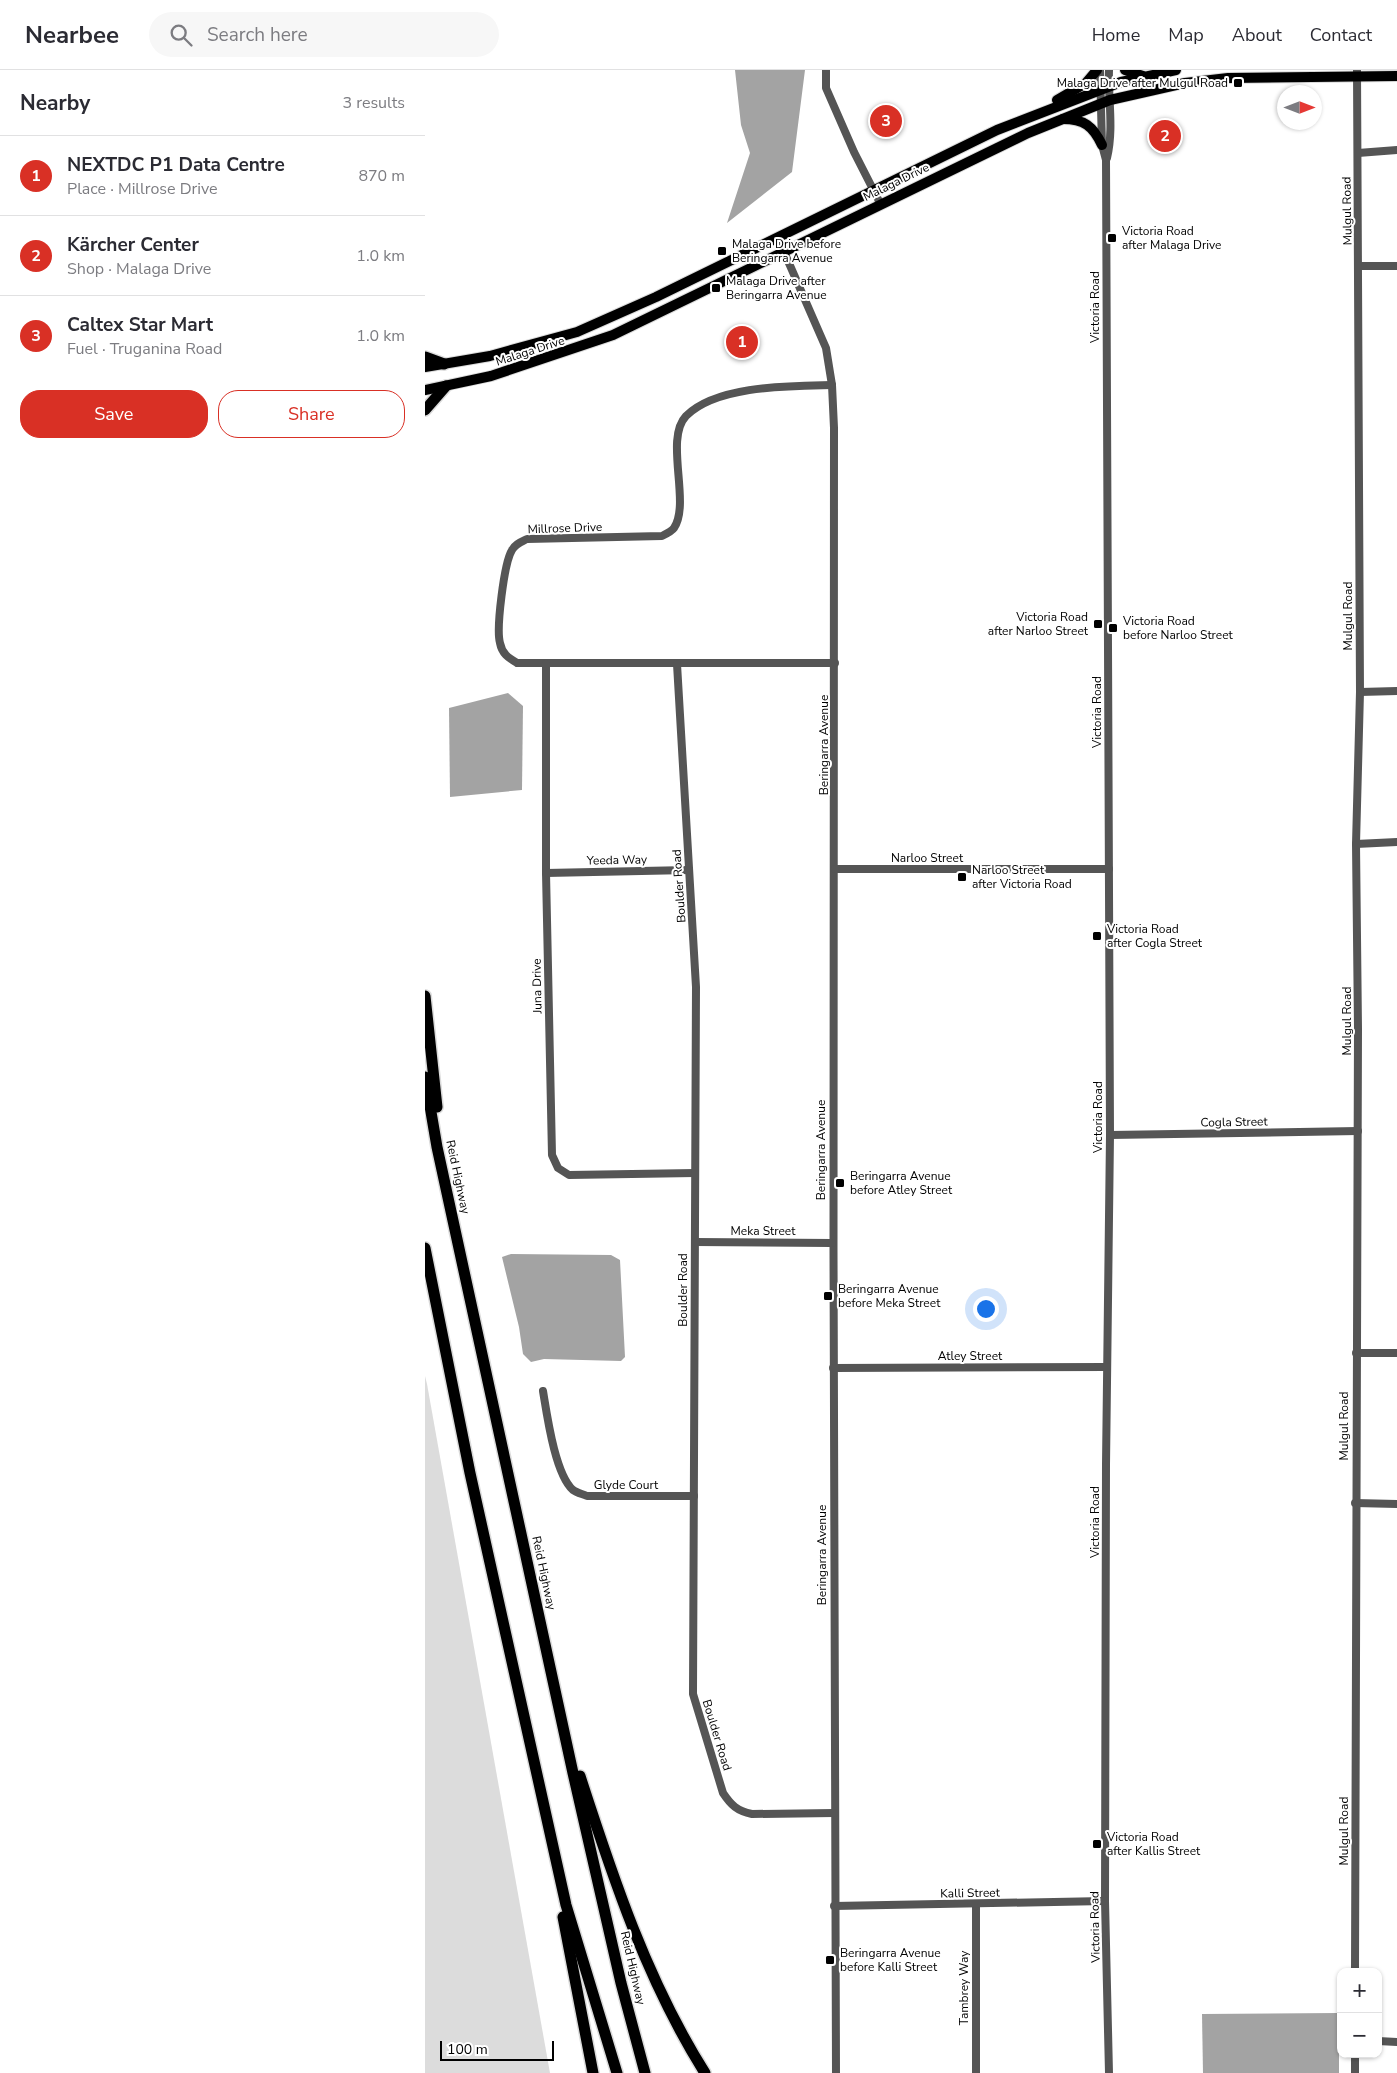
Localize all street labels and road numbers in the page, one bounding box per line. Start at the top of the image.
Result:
street label: Malaga Drive [860,159,932,205]
street label: Mulgul Road [1338,176,1356,246]
street label: Victoria Road [1087,271,1103,344]
street label: Malaga Drive [494,332,566,370]
street label: Millrose Drive [527,519,603,537]
street label: Mulgul Road [1340,582,1356,650]
street label: Victoria Road [1089,676,1105,749]
street label: Beringarra Avenue [816,695,832,795]
street label: Boulder Road [668,849,690,923]
street label: Narloo Street [891,850,964,866]
street label: Yeeda Way [586,851,648,869]
street label: Juna Drive [529,958,545,1015]
street label: Mulgul Road [1339,987,1355,1055]
street label: Victoria Road [1090,1081,1106,1154]
street label: Beringarra Avenue [813,1100,829,1200]
street label: Cogla Street [1200,1113,1268,1131]
street label: Reid Highway [442,1139,474,1216]
street label: Meka Street [731,1223,796,1239]
street label: Boulder Road [675,1253,691,1327]
street label: Atley Street [938,1348,1003,1364]
street label: Mulgul Road [1336,1392,1352,1460]
street label: Glyde Court [594,1477,659,1493]
street label: Victoria Road [1087,1486,1103,1559]
street label: Beringarra Avenue [814,1505,830,1605]
street label: Reid Highway [528,1535,560,1612]
street label: Boulder Road [699,1697,735,1773]
street label: Mulgul Road [1336,1797,1352,1865]
street label: Kalli Street [940,1884,1001,1902]
street label: Victoria Road [1086,1891,1104,1964]
street label: Reid Highway [617,1930,649,2007]
street label: Tambrey Way [956,1950,972,2025]

